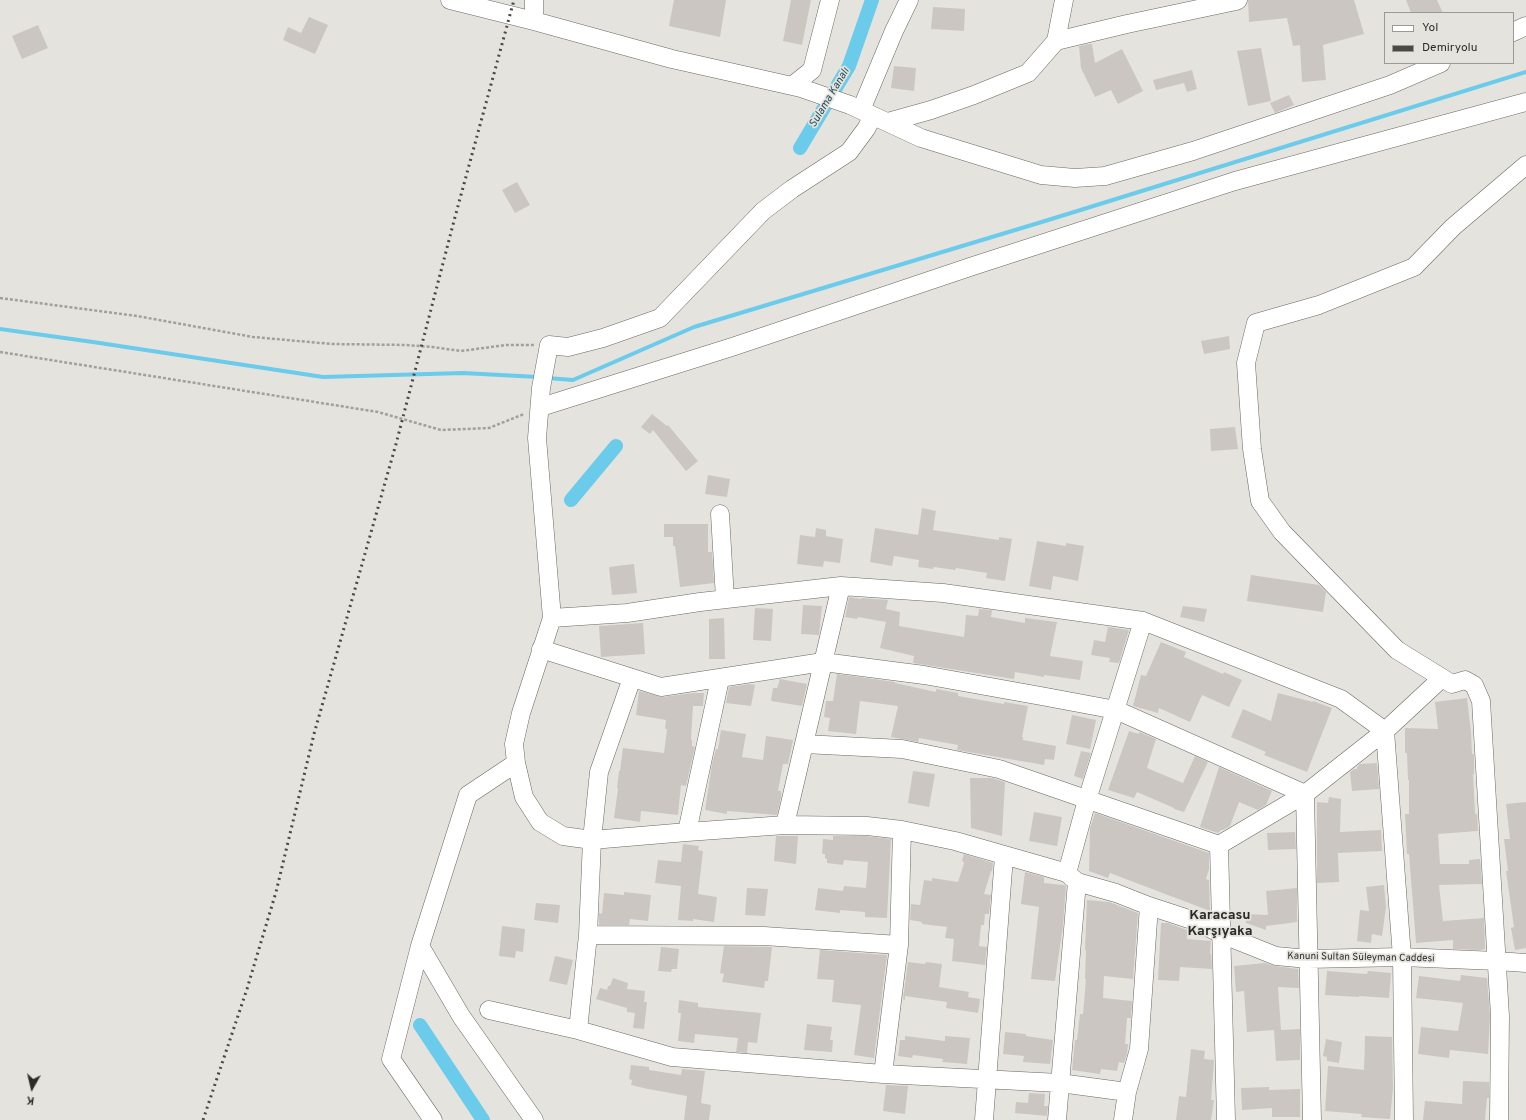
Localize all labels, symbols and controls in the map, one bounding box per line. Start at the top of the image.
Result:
legend [1384,12,1514,64]
text: Yol [1422,20,1438,36]
text: Demiryolu [1422,40,1478,56]
water label: Sulama Kanalı [807,66,853,130]
district label: Karacasu Karşıyaka [1188,908,1252,940]
street label: Kanuni Sultan Süleyman Caddesi [1287,951,1435,965]
north arrow [12,1068,52,1108]
text: K [26,1092,35,1107]

